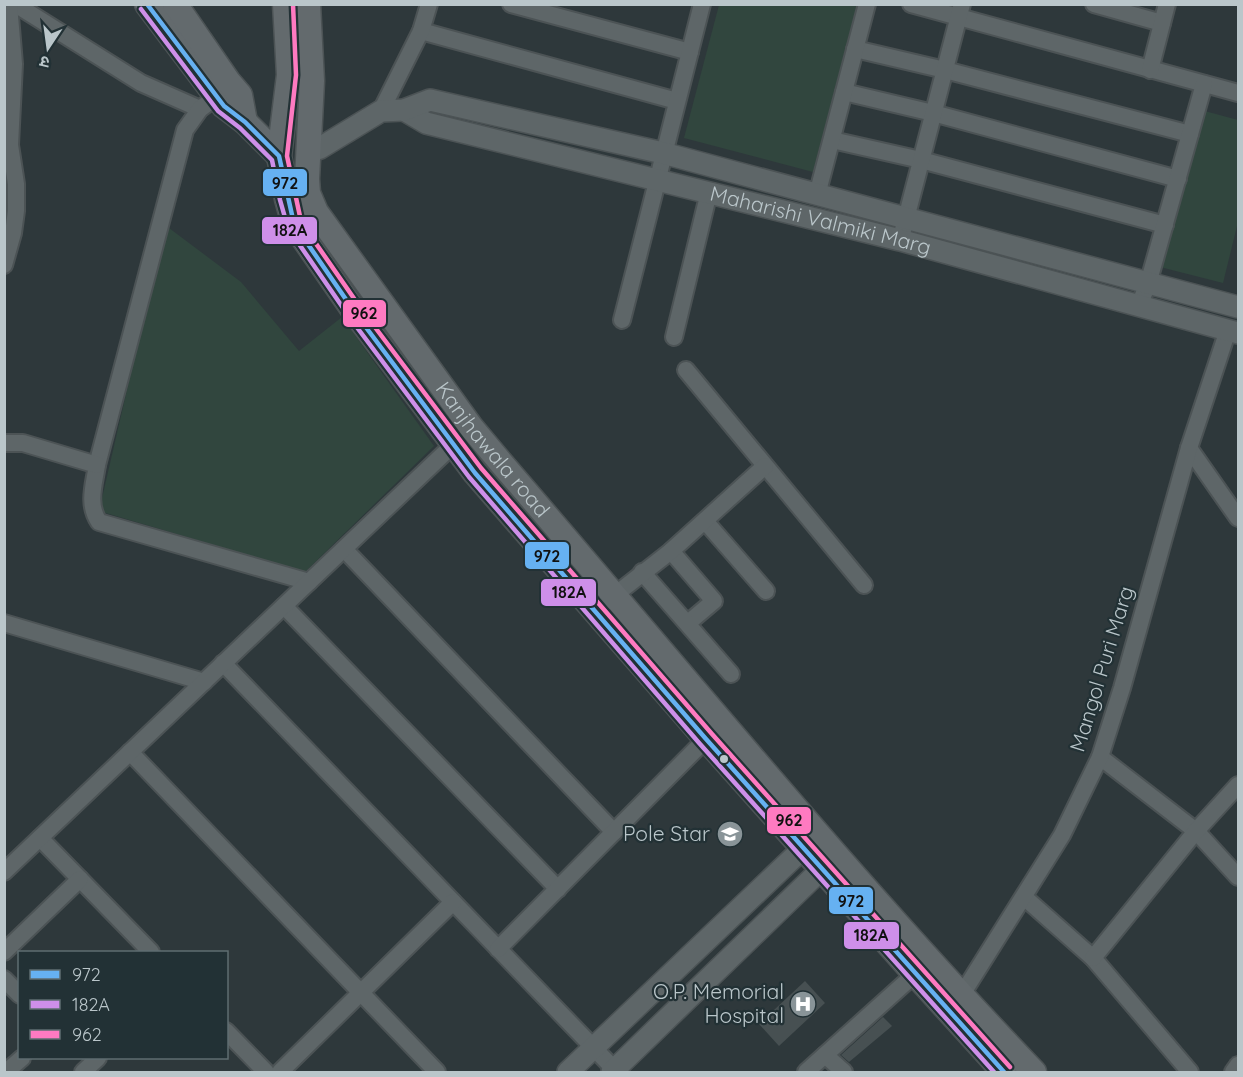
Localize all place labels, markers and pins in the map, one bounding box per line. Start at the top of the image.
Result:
unlabelled marker [718,753,730,765]
school or university icon: Pole Star [715,819,745,849]
place label: Pole Star [623,820,710,846]
place label: O.P. Memorial Hospital [653,978,784,1028]
hospital icon: O.P. Memorial Hospital [788,989,818,1019]

